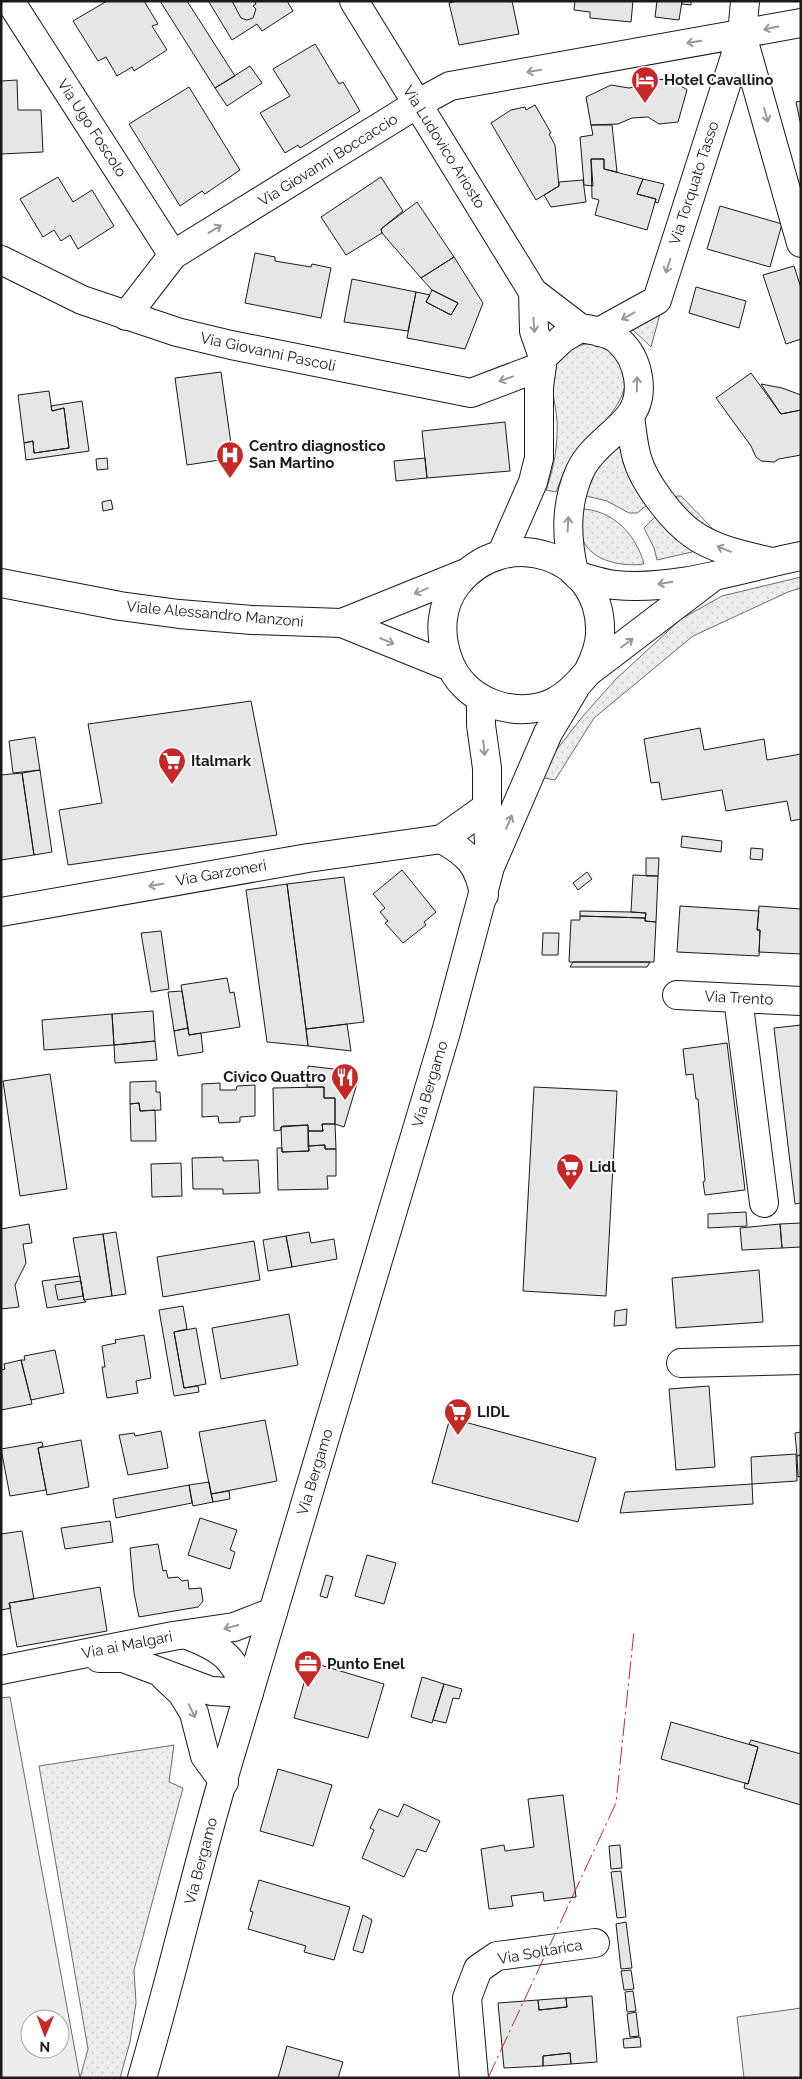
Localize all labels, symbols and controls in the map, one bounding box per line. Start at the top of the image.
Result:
one-way arrow [764,24,780,34]
one-way arrow [686,37,702,47]
hotel icon: Hotel Cavallino [630,65,660,104]
one-way arrow [526,66,542,76]
place label: Hotel Cavallino [664,71,773,89]
street label: Via Ugo Foscolo [54,76,130,180]
street label: Via Ludovico Ariosto [399,82,489,212]
one-way arrow [761,107,771,123]
street label: Via Giovanni Boccaccio [255,110,401,210]
street label: Via Torquato Tasso [665,119,723,247]
one-way arrow [207,224,221,234]
one-way arrow [663,258,673,274]
one-way arrow [621,311,636,321]
one-way arrow [530,317,539,333]
street label: Via Giovanni Pascoli [199,329,337,375]
one-way arrow [499,375,514,384]
one-way arrow [632,376,642,392]
place label: Centro diagnostico San Martino [249,437,386,472]
hospital icon: Centro diagnostico San Martino [215,440,245,479]
one-way arrow [563,516,572,532]
one-way arrow [717,543,732,553]
one-way arrow [658,579,674,589]
one-way arrow [414,587,429,596]
street label: Viale Alessandro Manzoni [126,597,304,631]
one-way arrow [379,637,394,647]
one-way arrow [620,638,634,648]
one-way arrow [479,739,489,755]
supermarket icon: Italmark [157,746,187,785]
place label: Italmark [191,752,252,770]
one-way arrow [505,815,514,830]
street label: Via Garzoneri [174,856,268,890]
one-way arrow [149,880,165,890]
street label: Via Trento [704,987,774,1009]
street label: Via Bergamo [408,1039,452,1129]
restaurant icon: Civico Quattro [330,1062,360,1101]
place label: Civico Quattro [223,1068,326,1086]
supermarket icon: Lidl [555,1152,585,1191]
place label: Lidl [589,1158,616,1176]
supermarket icon: LIDL [443,1397,473,1436]
place label: LIDL [477,1403,510,1421]
street label: Via Bergamo [293,1427,337,1517]
one-way arrow [223,1623,239,1632]
street label: Via ai Malgari [80,1627,174,1663]
office icon: Punto Enel [293,1649,323,1688]
place label: Punto Enel [327,1655,405,1673]
one-way arrow [188,1703,197,1718]
street label: Via Bergamo [181,1815,221,1907]
street label: Via Soltarica [496,1936,584,1968]
north arrow [20,2009,70,2059]
text: N [39,2039,50,2055]

